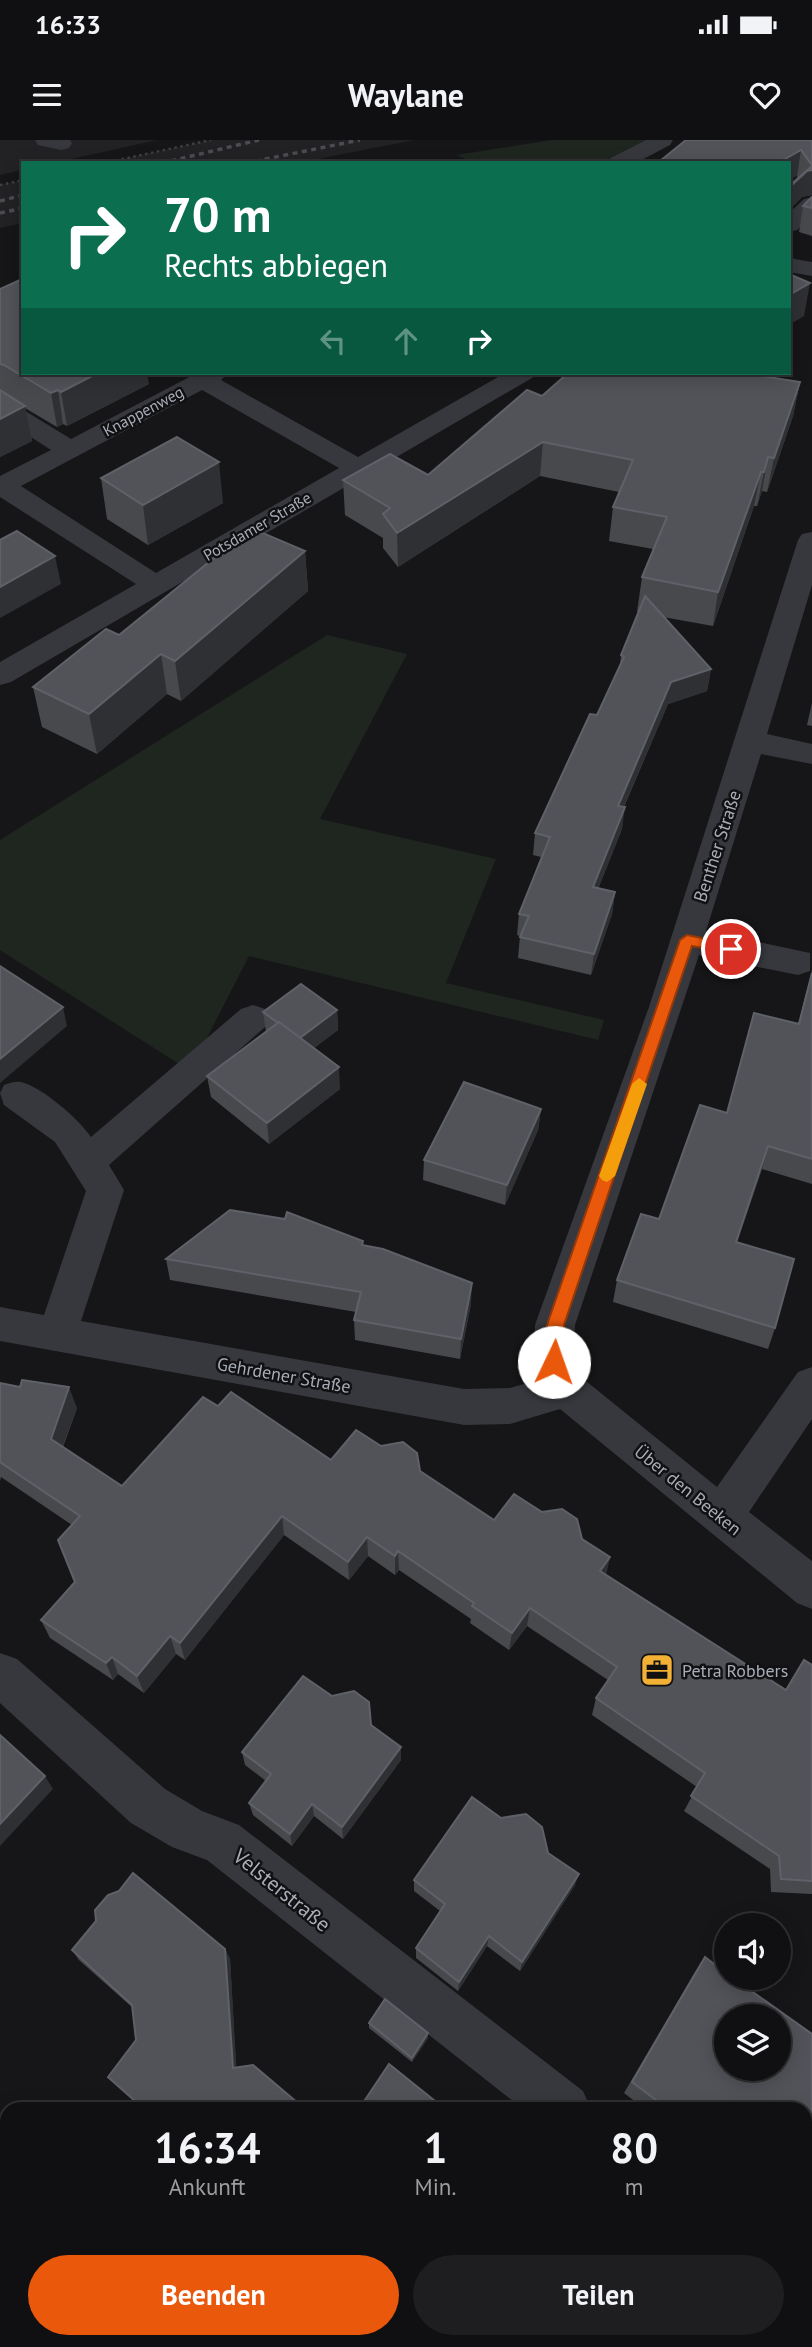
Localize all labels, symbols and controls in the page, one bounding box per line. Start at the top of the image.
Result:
text: 16:33 [35,8,101,41]
text: Waylane [348,74,464,116]
icon: menu [28,76,66,114]
icon: heart [746,76,784,114]
text: 70 m [164,182,271,246]
icon: right [49,189,140,280]
text: Rechts abbiegen [164,244,388,286]
icon: left [314,322,352,360]
icon: ahead [387,322,425,360]
icon: right [460,322,498,360]
street label: Knappenweg [99,381,187,441]
street label: Potsdamer Straße [199,487,315,565]
street label: Benther Straße [688,787,746,905]
pin [701,919,761,979]
icon: arrive [712,930,750,968]
position arrow [517,1325,591,1399]
street label: Gehrdener Straße [215,1352,353,1398]
street label: Über den Beeken [630,1440,746,1540]
office icon: Petra Robbers [638,1651,676,1689]
place label: Petra Robbers [682,1659,788,1682]
street label: Velsterstraße [227,1842,336,1938]
map controls [714,1913,791,2081]
button: sound [714,1913,791,1990]
button: layers [714,2004,791,2081]
text: 16:34 [154,2120,261,2175]
text: 1 [424,2120,447,2175]
text: 80 [610,2120,658,2175]
text: Ankunft [169,2172,246,2201]
text: Min. [415,2172,456,2201]
text: m [625,2172,644,2201]
button: Beenden [28,2255,399,2335]
button: Teilen [413,2255,784,2335]

